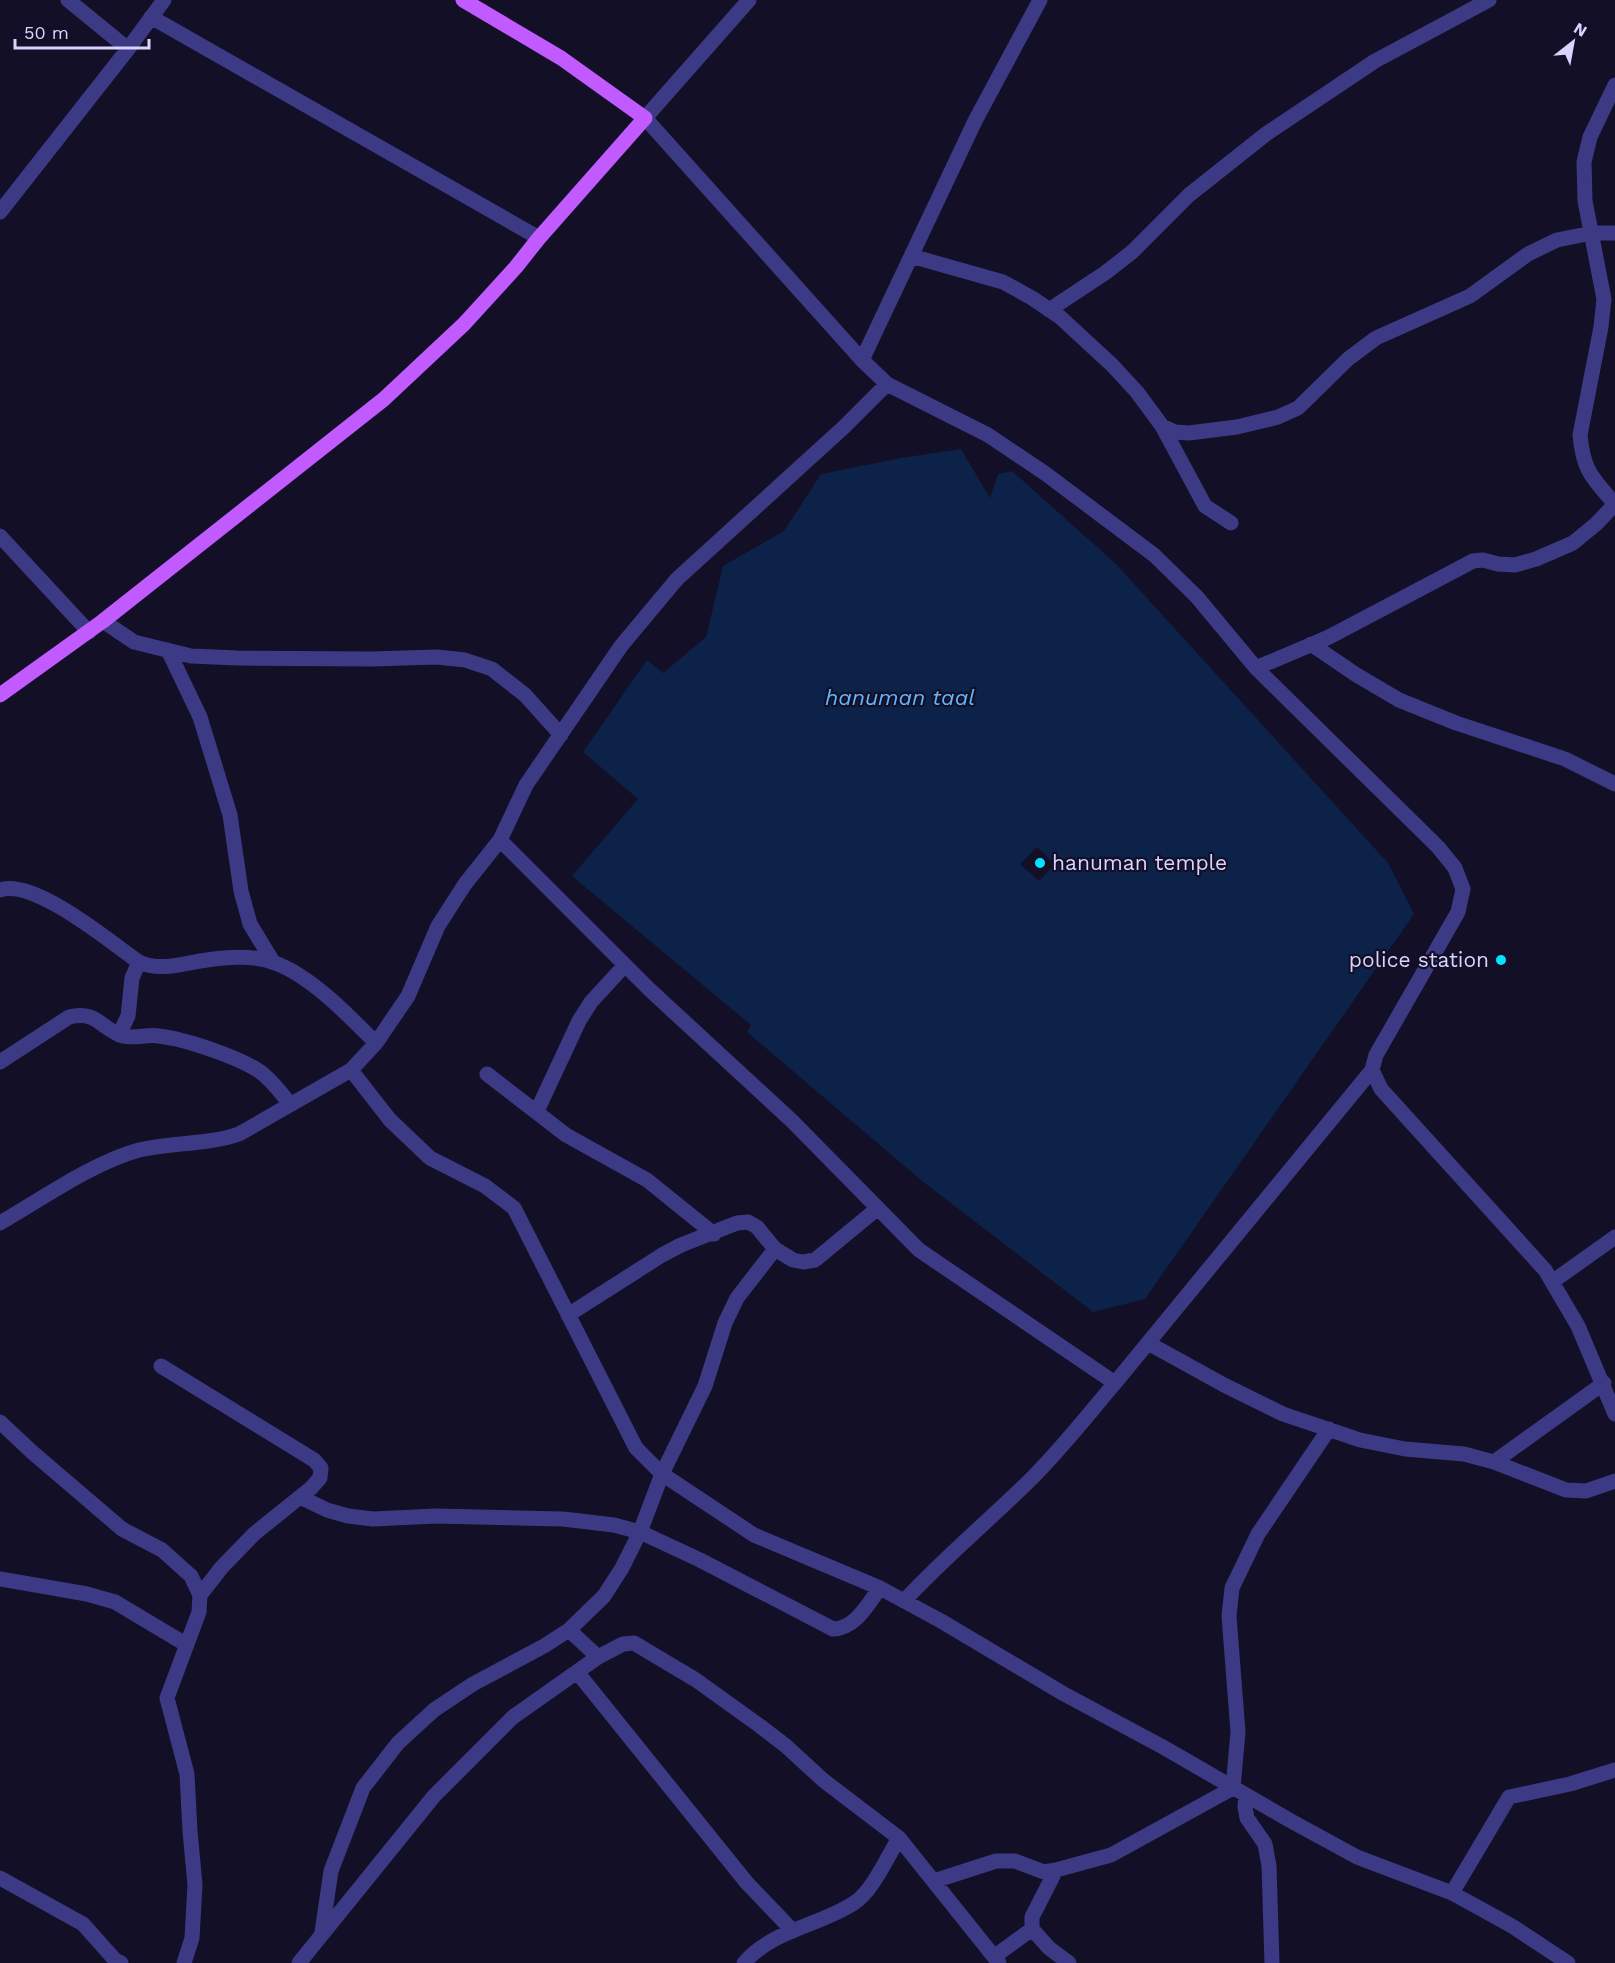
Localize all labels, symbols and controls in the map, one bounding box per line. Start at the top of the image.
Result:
scale bar [15,12,148,50]
north arrow [1543,12,1603,72]
text: N [1570,18,1590,41]
text: 50 m [24,22,69,43]
water label: hanuman taal [825,685,975,710]
place label: hanuman temple [1052,850,1227,875]
marker: hanuman temple [1033,856,1047,870]
place label: police station [1349,947,1489,972]
marker: police station [1494,953,1508,967]

